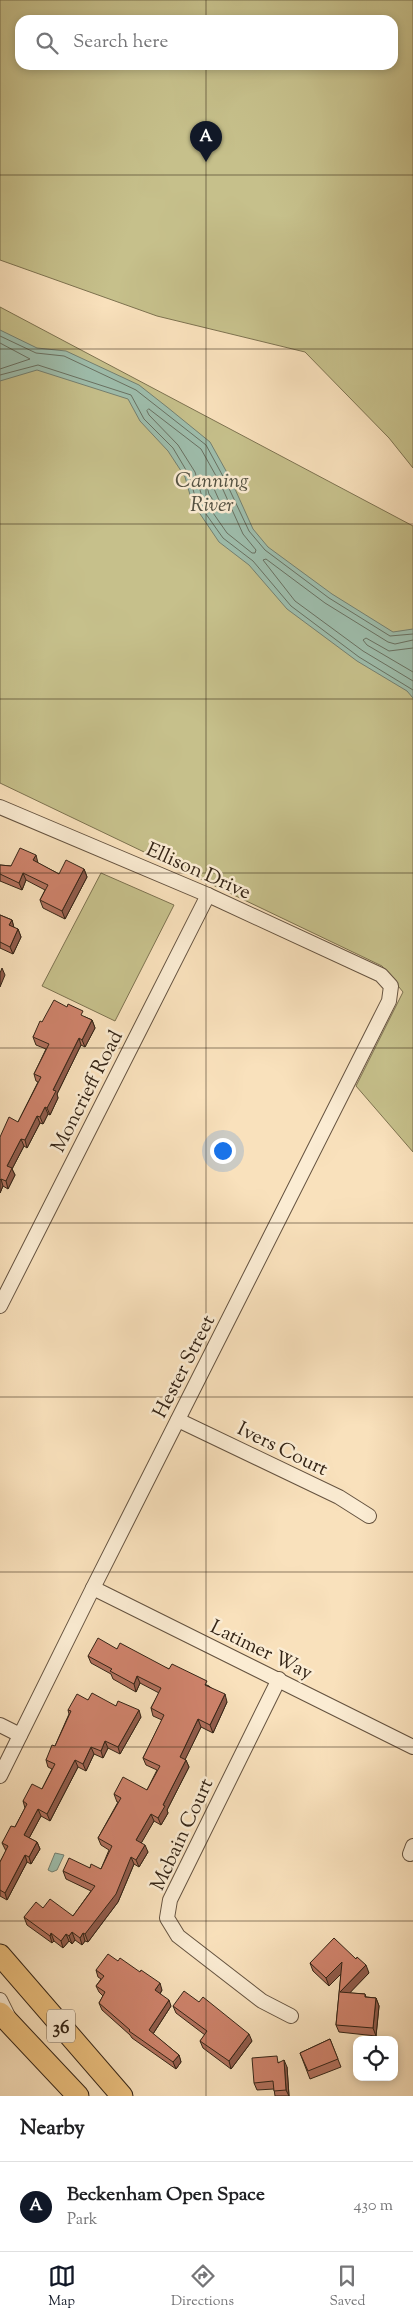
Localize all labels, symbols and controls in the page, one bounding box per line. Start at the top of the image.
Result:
search box [15,15,398,70]
icon: search [33,29,61,57]
text: Search here [73,29,168,56]
pin: A [190,121,222,162]
water label: Canning River [175,467,249,521]
street label: Ellison Drive [141,836,255,908]
street label: Moncrieff Road [45,1026,131,1158]
your location [210,1138,236,1164]
street label: Hester Street [147,1310,224,1424]
street label: Ivers Court [232,1416,332,1485]
street label: Latimer Way [205,1614,317,1689]
street label: Mcbain Court [145,1774,222,1896]
road number: 36 [47,2010,75,2042]
map controls [353,2036,398,2081]
button: locate [353,2036,398,2081]
text: Nearby [20,2114,85,2144]
text: Beckenham Open Space [67,2182,265,2209]
text: A [30,2195,43,2218]
text: 430 m [354,2195,393,2218]
text: Park [67,2209,98,2232]
tab: Map [48,2262,76,2312]
tab: Directions [171,2262,234,2312]
tab: Saved [329,2262,365,2312]

